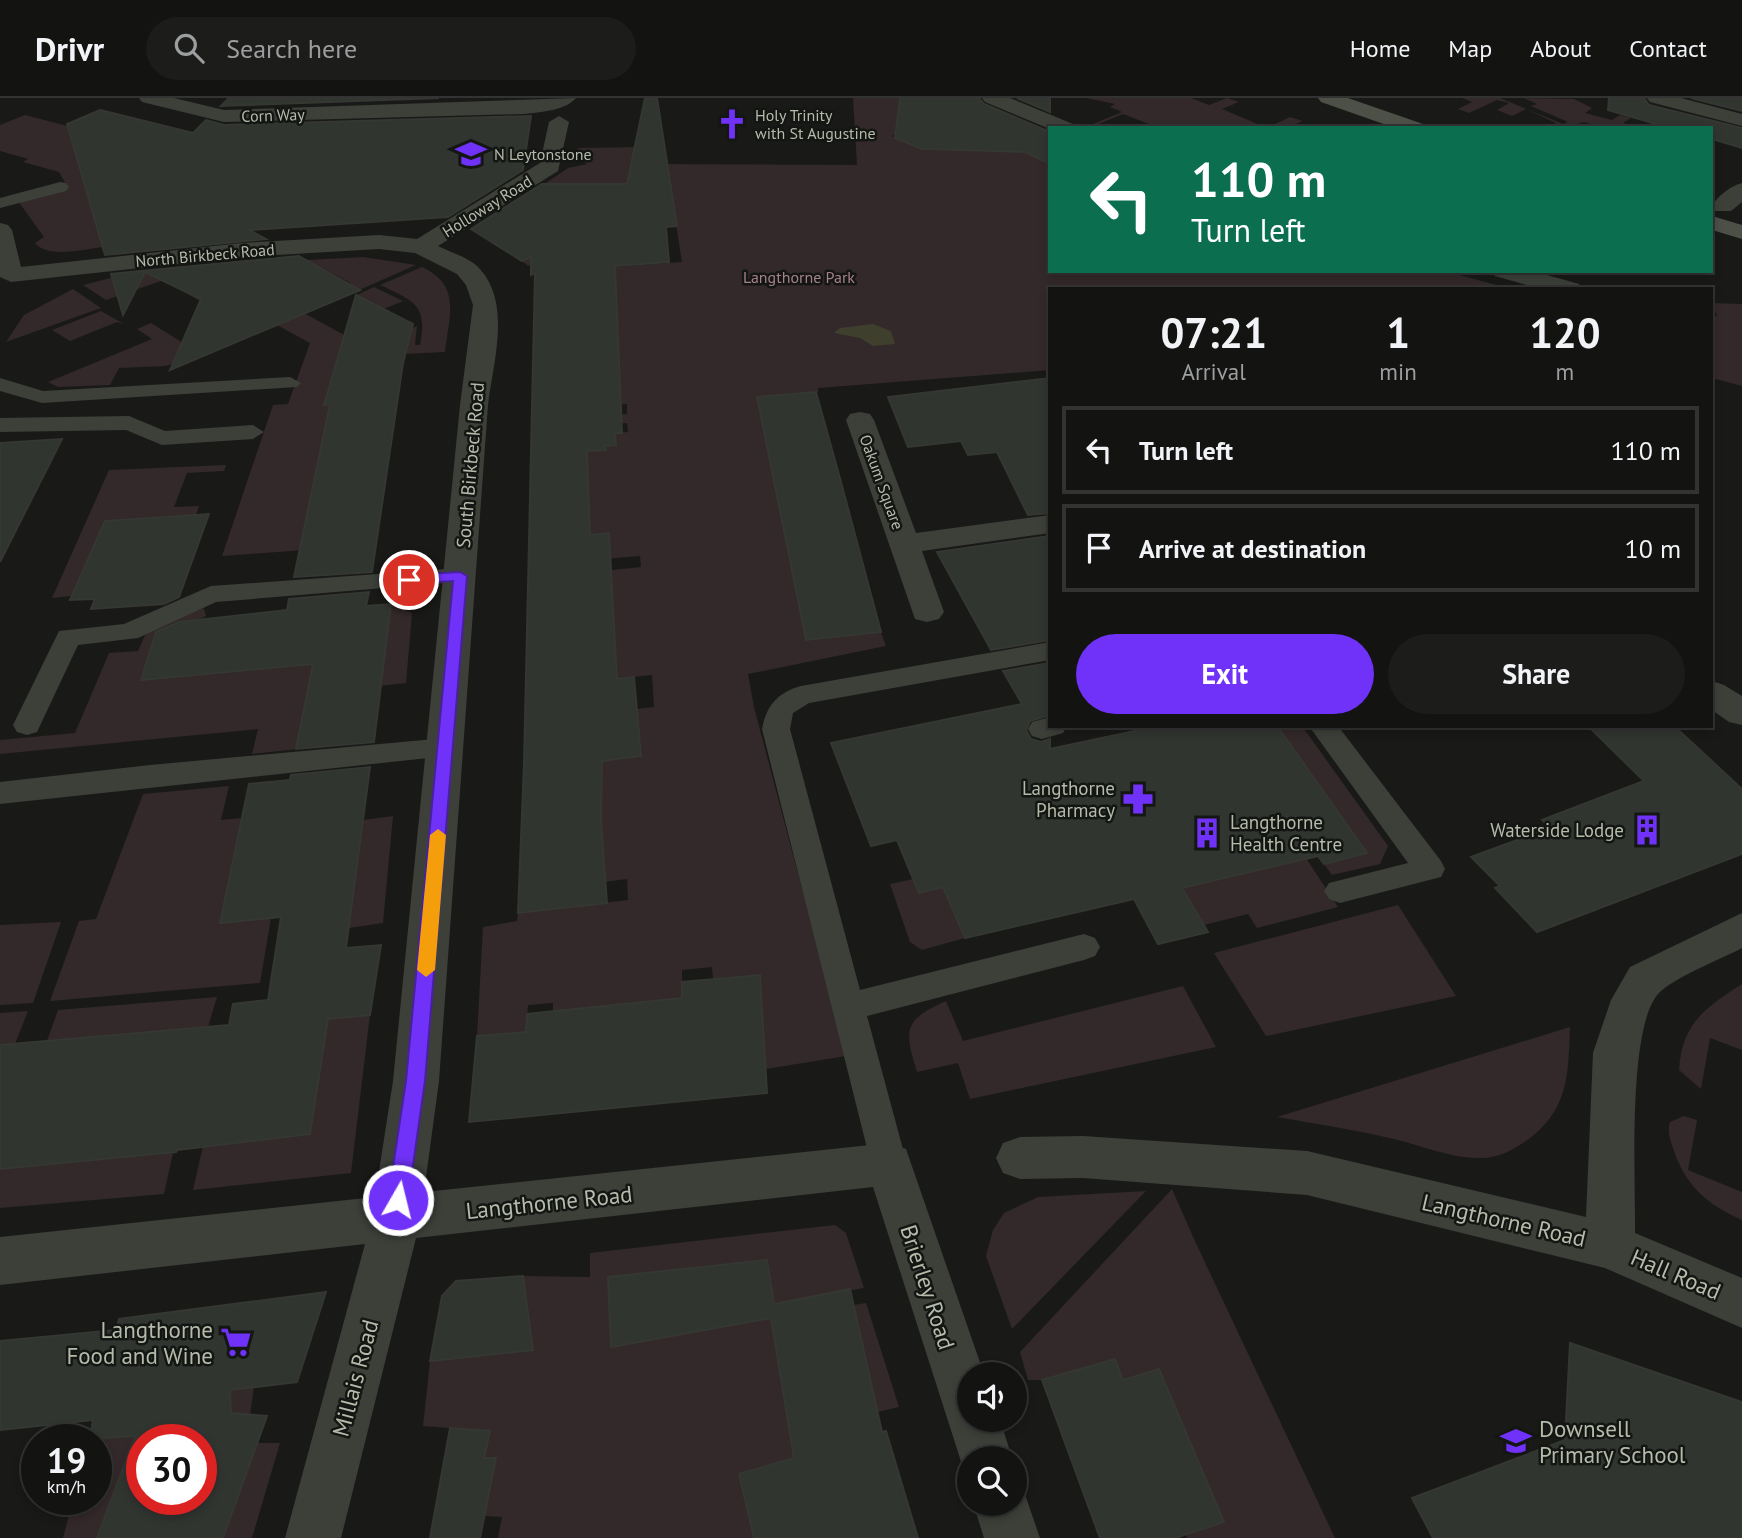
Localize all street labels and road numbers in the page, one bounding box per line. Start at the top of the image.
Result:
street label: Corn Way [241,104,306,126]
street label: Holloway Road [439,171,535,241]
street label: North Birkbeck Road [135,239,275,271]
street label: South Birkbeck Road [451,381,489,549]
street label: Oakum Square [856,432,908,532]
street label: Langthorne Road [464,1179,634,1225]
street label: Langthorne Road [1419,1187,1589,1253]
street label: Brierley Road [894,1221,962,1353]
street label: Hall Road [1627,1242,1725,1306]
street label: Millais Road [325,1316,385,1440]

